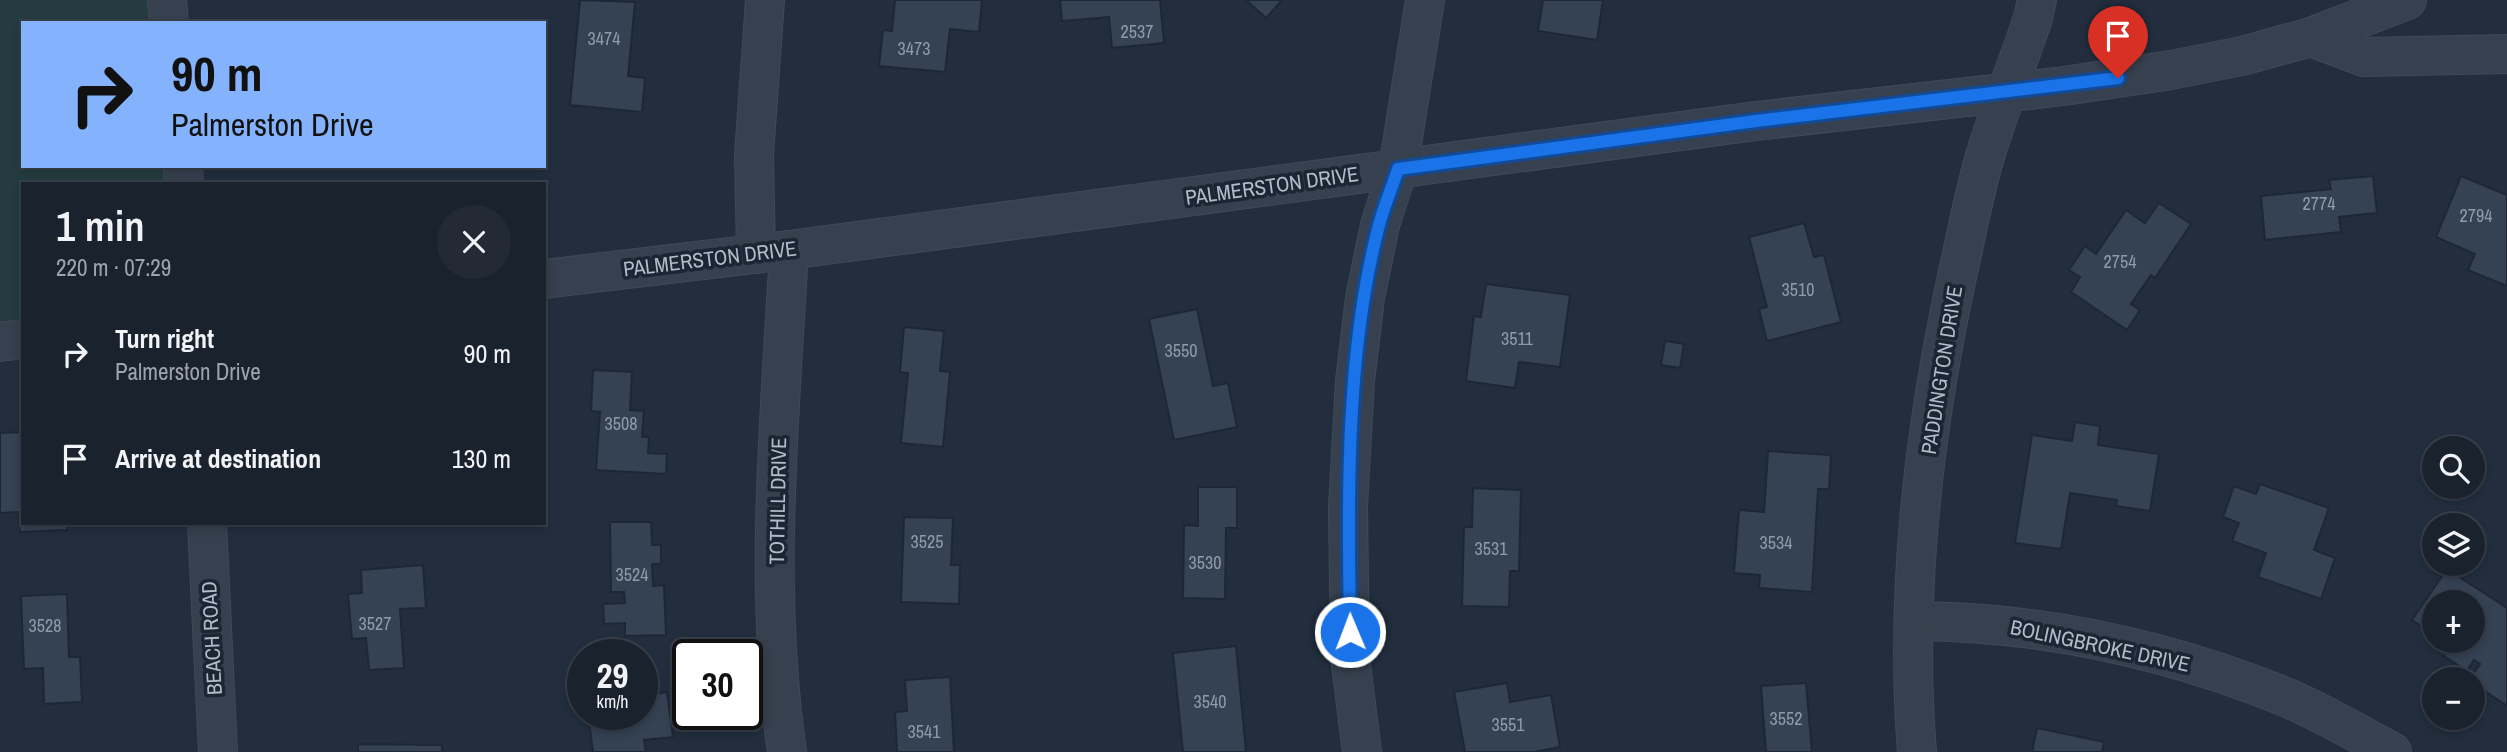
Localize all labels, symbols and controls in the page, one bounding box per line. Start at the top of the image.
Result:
pin [2088,6,2148,78]
icon: arrive [2099,17,2137,55]
house number: 2537 [1121,19,1153,44]
house number: 3474 [588,26,620,51]
house number: 3473 [898,36,930,61]
text: 90 m [171,40,263,106]
icon: right [56,49,147,140]
text: Palmerston Drive [171,103,374,146]
street label: PALMERSTON DRIVE [1184,159,1360,212]
house number: 2774 [2303,191,2335,216]
text: 1 min [56,198,145,254]
house number: 2794 [2460,203,2492,228]
button: close [437,205,511,279]
street label: PALMERSTON DRIVE [622,233,798,284]
house number: 2754 [2104,249,2136,274]
text: 220 m · 07:29 [56,252,171,283]
house number: 3510 [1782,277,1814,302]
street label: PADDINGTON DRIVE [1914,283,1969,456]
text: Turn right [115,321,214,356]
house number: 3511 [1501,326,1534,351]
icon: right [56,335,94,373]
text: 90 m [464,336,511,371]
house number: 3550 [1165,338,1197,363]
text: Palmerston Drive [115,356,261,387]
house number: 3508 [605,411,637,436]
map controls [2422,436,2485,730]
button: search [2422,436,2485,499]
street label: TOTHILL DRIVE [762,437,793,565]
icon: arrive [56,440,94,478]
text: Arrive at destination [115,441,321,476]
text: 130 m [452,441,511,476]
button: layers [2422,513,2485,576]
house number: 3525 [911,529,943,554]
house number: 3534 [1760,530,1792,555]
house number: 3531 [1475,536,1508,561]
house number: 3530 [1189,550,1221,575]
house number: 3524 [616,562,648,587]
street label: BEACH ROAD [194,580,229,696]
button: + [2422,590,2485,653]
position arrow [1313,595,1387,669]
house number: 3527 [359,611,391,636]
street label: BOLINGBROKE DRIVE [2008,612,2193,679]
house number: 3528 [29,613,61,638]
speed limit sign: 30 [672,639,763,730]
text: 29 [597,652,628,699]
button: − [2422,667,2485,730]
text: km/h [597,689,629,714]
house number: 3540 [1194,689,1226,714]
house number: 3552 [1770,706,1802,731]
house number: 3551 [1492,712,1525,737]
house number: 3541 [908,719,941,744]

